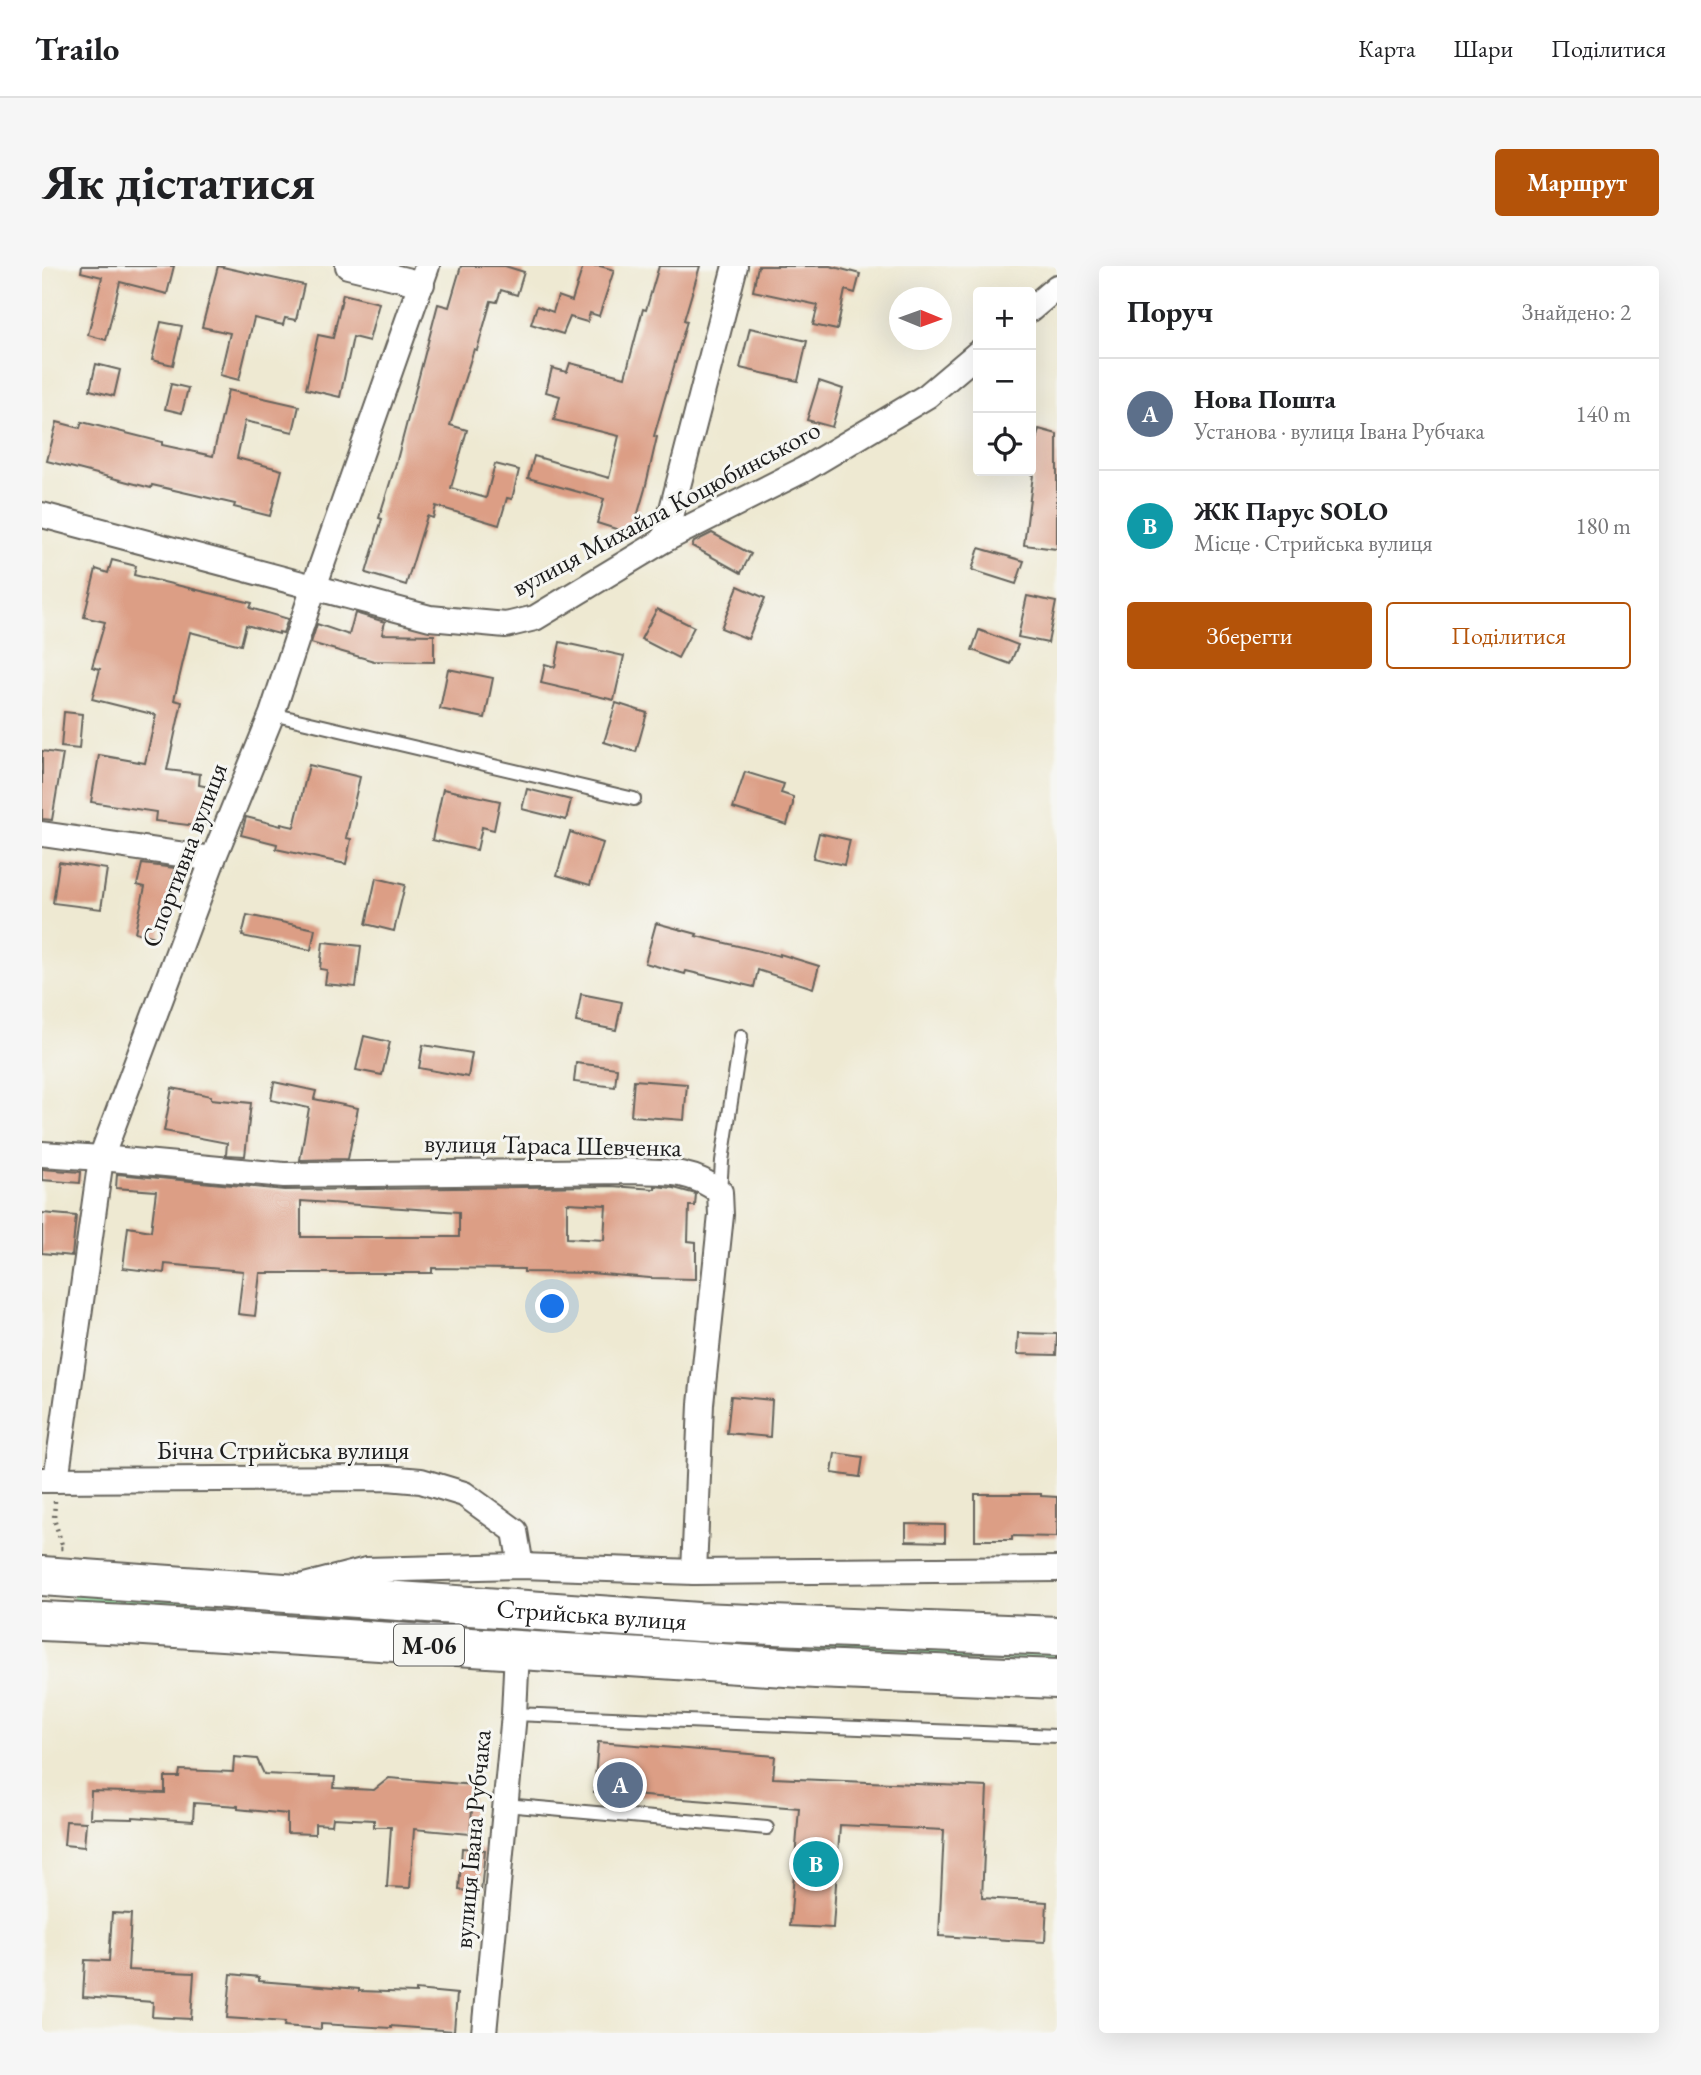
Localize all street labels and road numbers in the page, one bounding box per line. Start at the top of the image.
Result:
street label: вулиця Михайла Коцюбинського [506,412,826,604]
street label: Спортивна вулиця [133,758,235,952]
street label: вулиця Тараса Шевченка [424,1126,683,1164]
street label: Бічна Стрийська вулиця [157,1433,409,1467]
street label: Стрийська вулиця [495,1591,688,1638]
road number: М-06 [394,1624,464,1666]
street label: вулиця Івана Рубчака [445,1728,499,1950]

